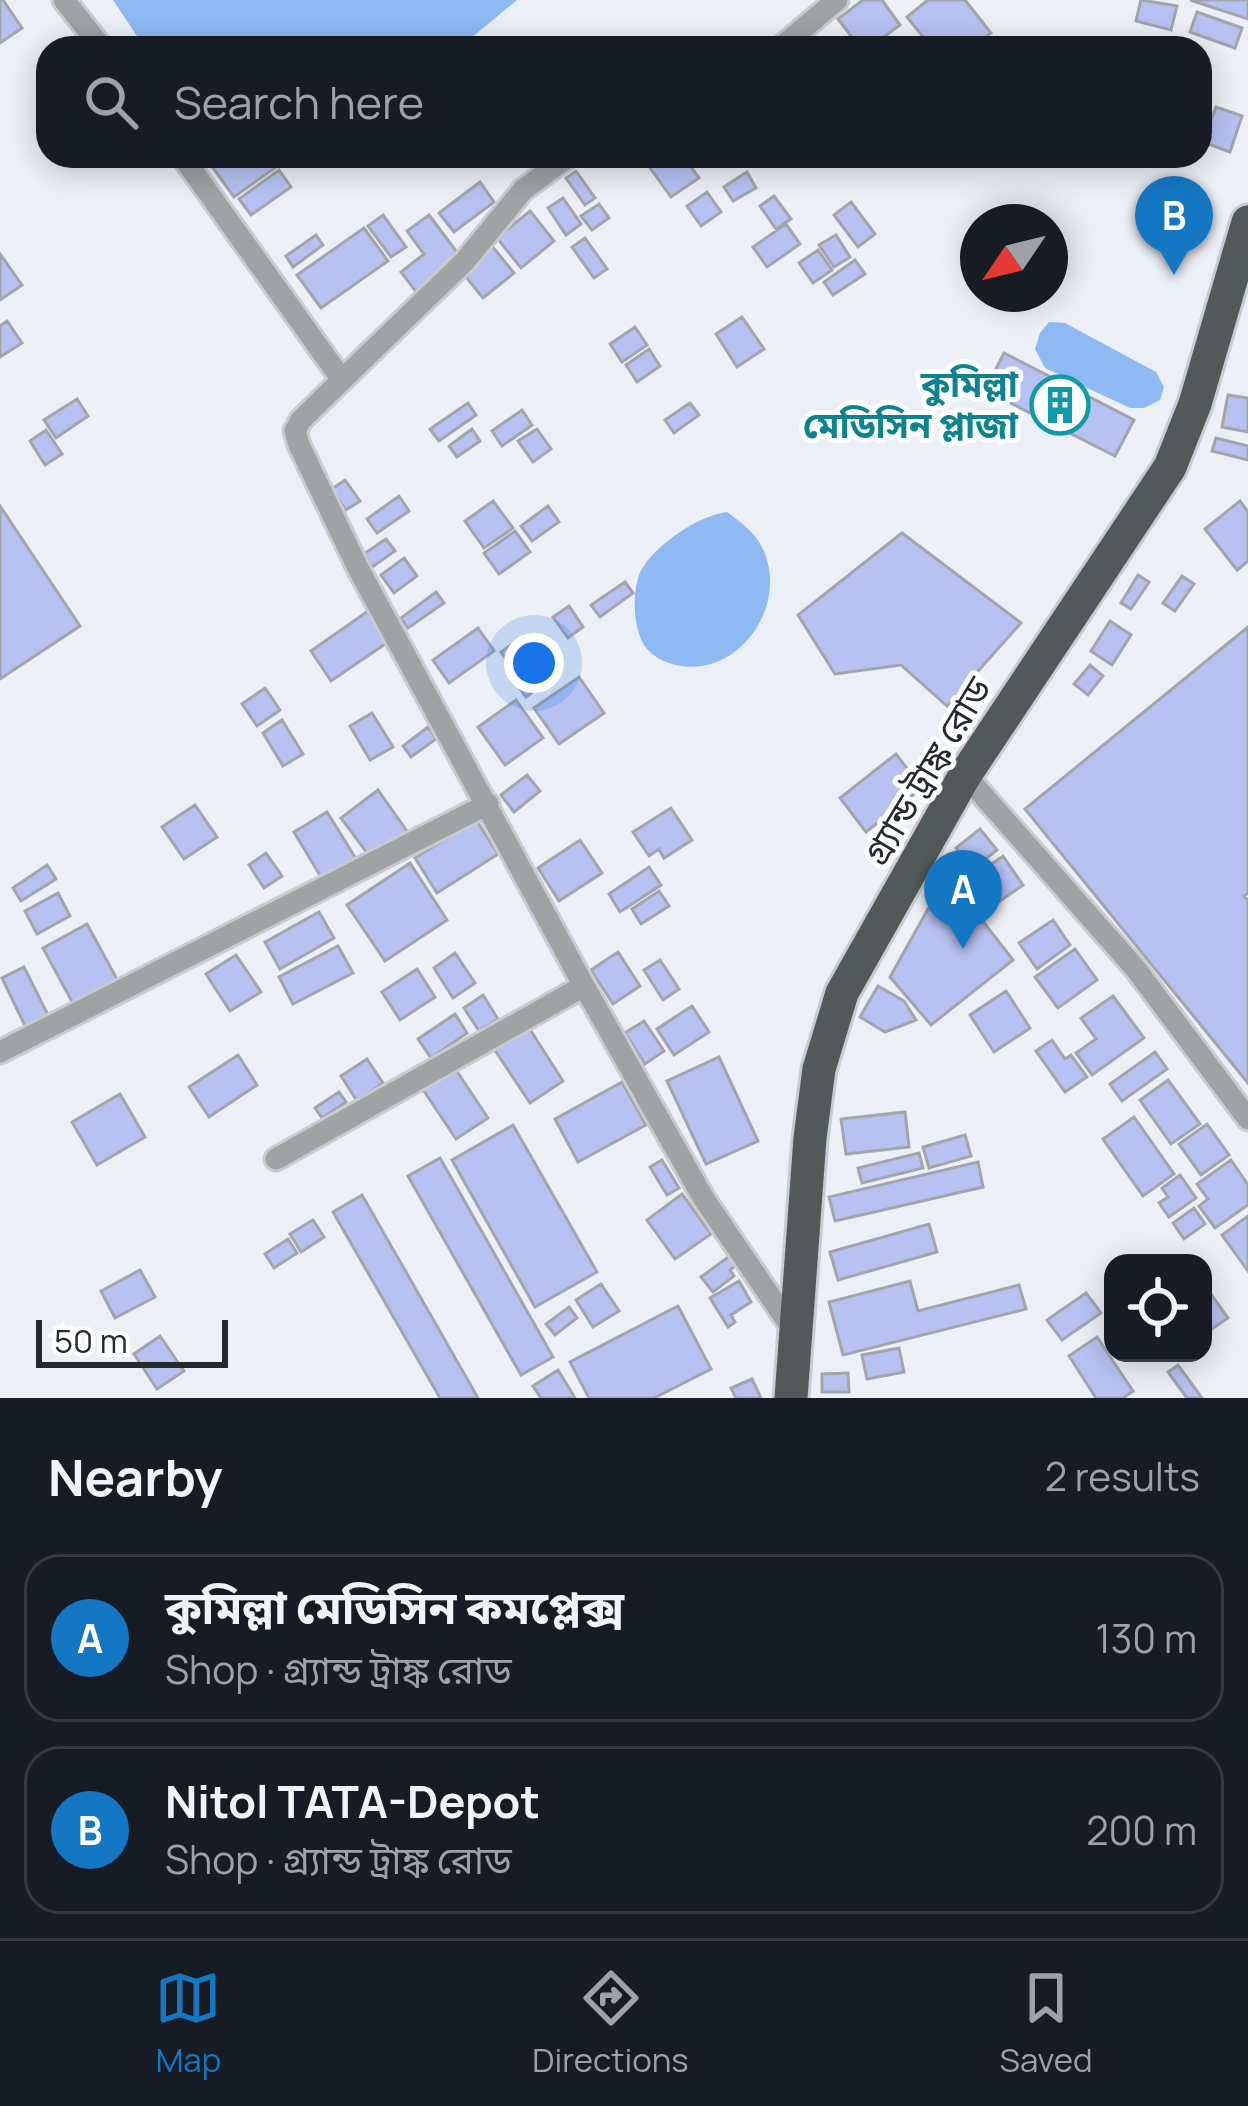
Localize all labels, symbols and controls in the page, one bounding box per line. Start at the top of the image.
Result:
search box [36,36,1212,168]
icon: search [78,69,144,135]
text: Search here [174,71,424,133]
pin: B [1135,176,1213,275]
north arrow [960,204,1068,312]
place label: কুমিল্লা মেডিসিন প্লাজা [803,359,1019,449]
building icon: কুমিল্লা মেডিসিন প্লাজা [1029,374,1091,436]
your location [504,633,564,693]
street label: গ্র্যান্ড ট্রাঙ্ক রোড [851,667,1002,874]
pin: A [924,850,1002,949]
map controls [1104,1254,1212,1362]
button: locate [1104,1254,1212,1362]
scale bar [36,1314,228,1367]
text: 50 m [54,1318,128,1363]
text: Nearby [48,1442,223,1511]
text: 2 results [1045,1449,1200,1503]
text: কুমিল্লা মেডিসিন কমপ্লেক্স [165,1576,624,1638]
text: A [77,1611,103,1665]
text: 130 m [1096,1611,1197,1665]
text: Shop · গ্র্যান্ড ট্রাঙ্ক রোড [165,1642,512,1696]
text: Nitol TATA-Depot [165,1770,540,1832]
text: B [78,1803,102,1857]
text: 200 m [1086,1803,1197,1857]
text: Shop · গ্র্যান্ড ট্রাঙ্ক রোড [165,1832,512,1886]
tab: Map [155,1965,221,2082]
tab: Directions [532,1965,689,2082]
tab: Saved [1000,1965,1093,2082]

